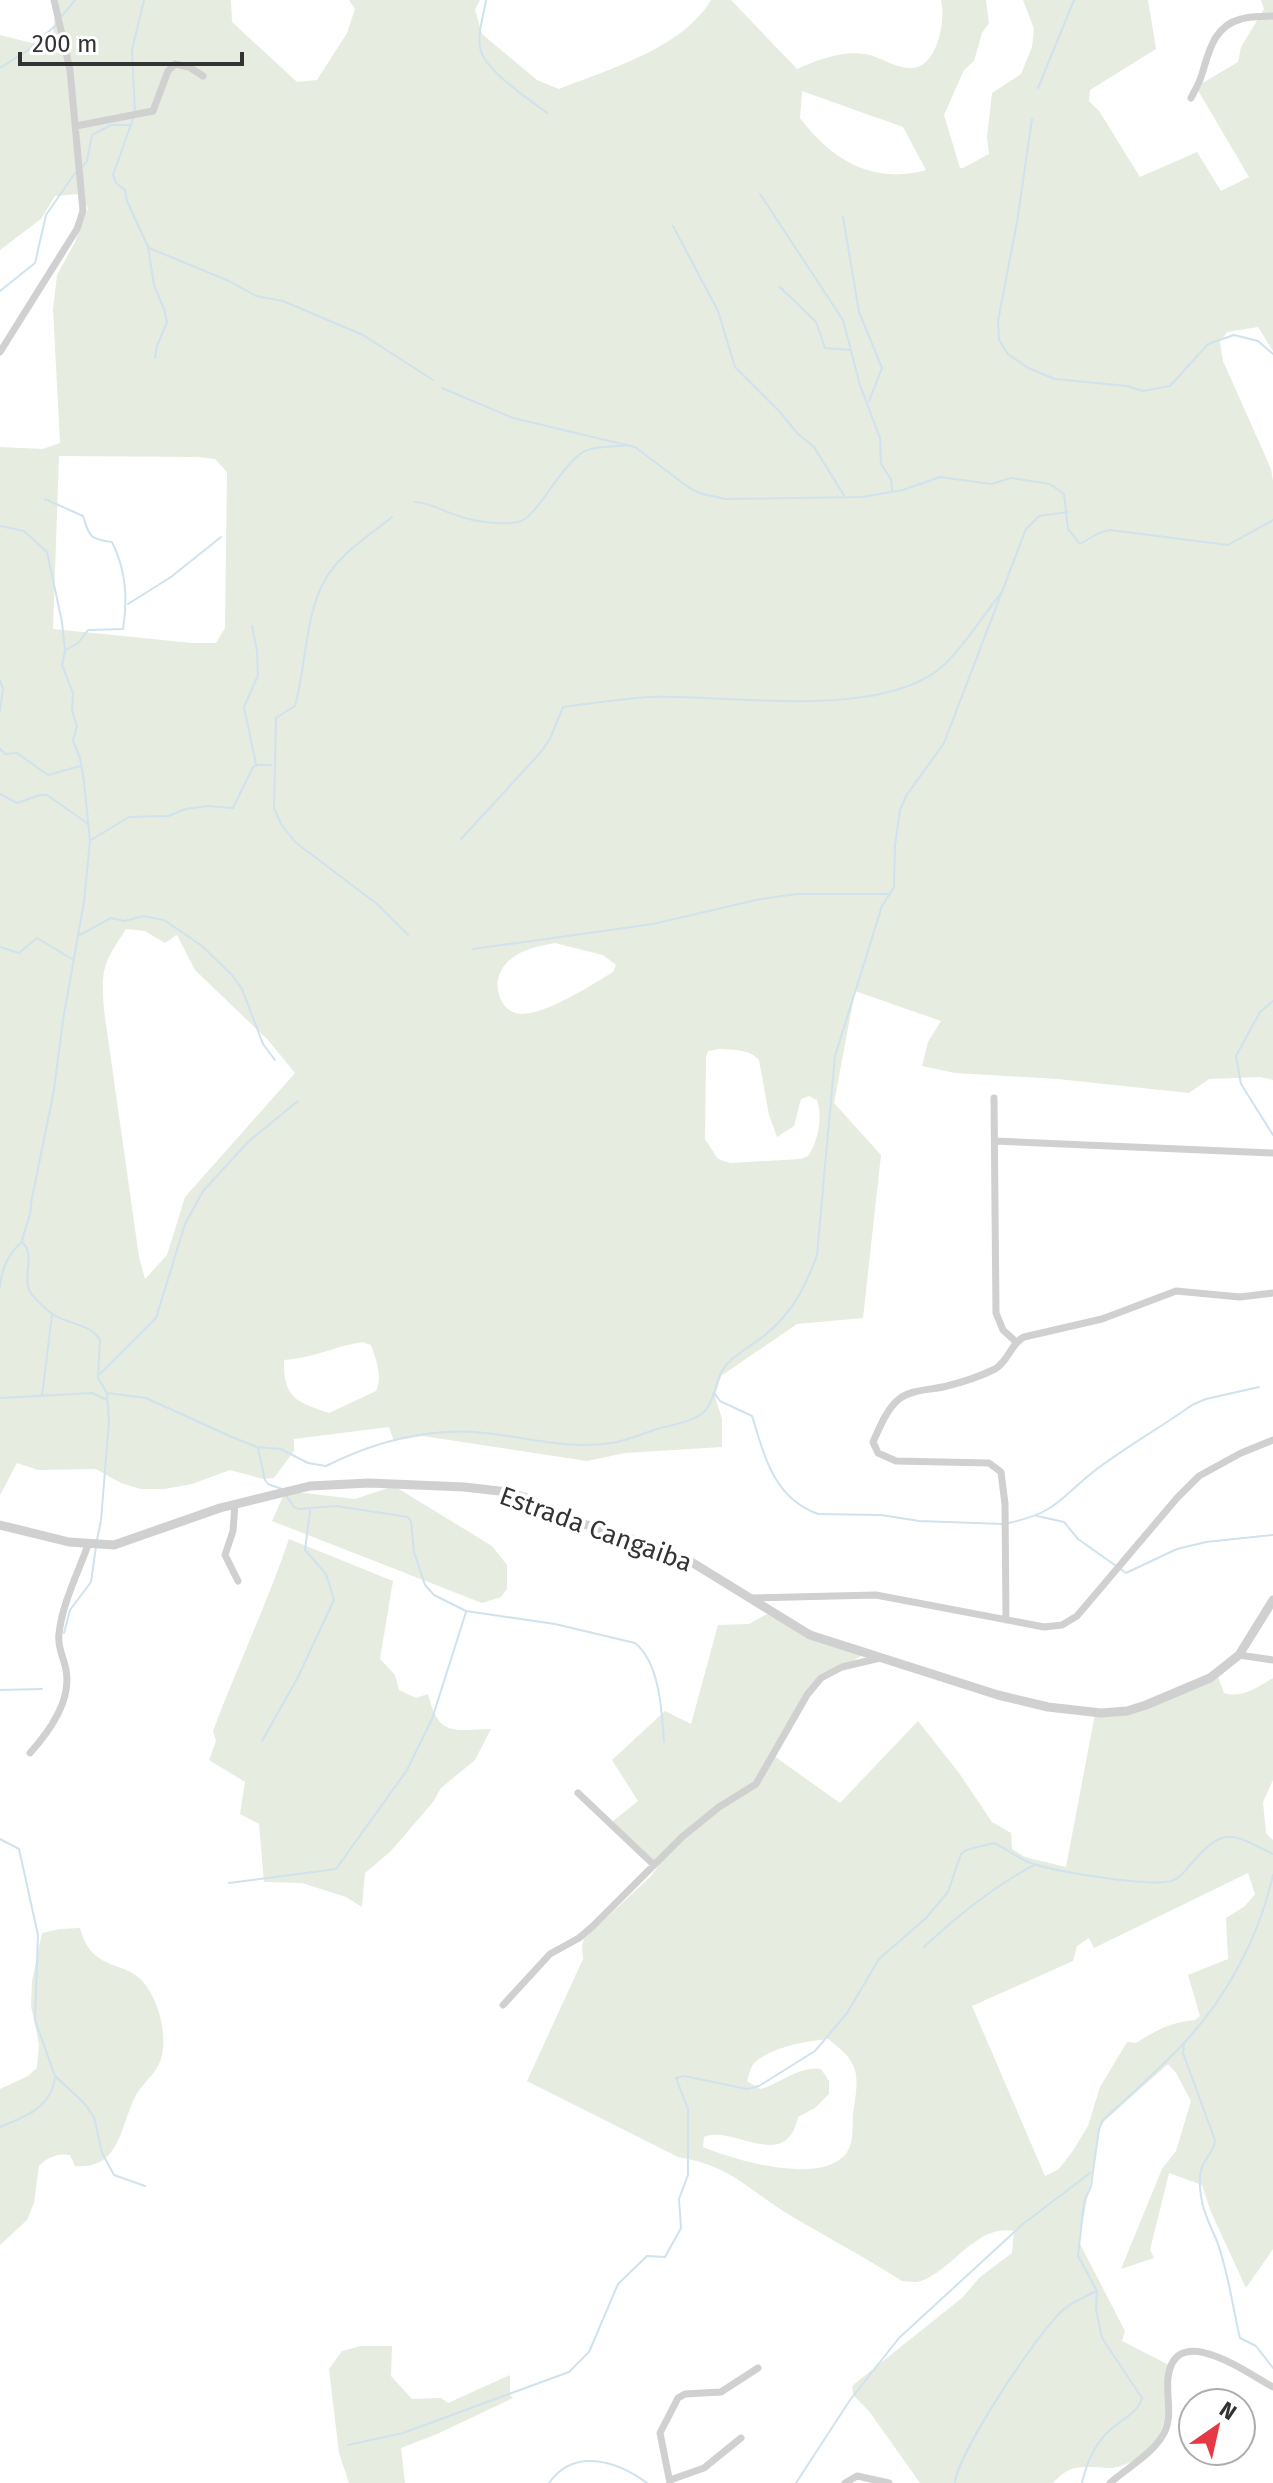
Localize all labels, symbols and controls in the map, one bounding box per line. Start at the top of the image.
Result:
scale bar [20,16,242,66]
text: 200 m [32,30,98,58]
street label: Estrada Cangaiba [495,1480,696,1579]
north arrow [1177,2387,1257,2467]
text: N [1214,2396,1242,2426]

